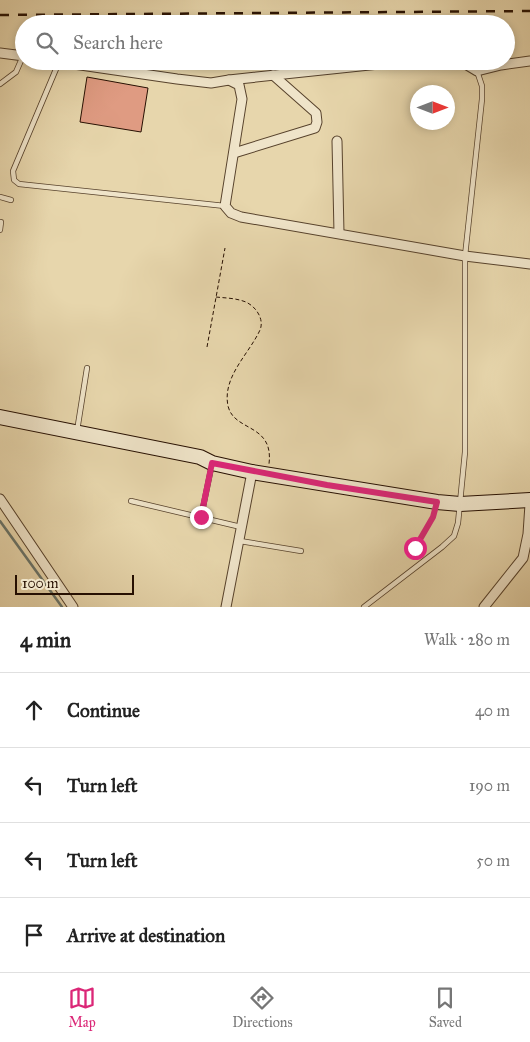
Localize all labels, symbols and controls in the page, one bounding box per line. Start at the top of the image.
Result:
search box [15,15,515,70]
icon: search [33,29,61,57]
text: Search here [73,31,163,54]
north arrow [410,85,455,130]
route end [190,506,213,529]
route start [404,537,427,560]
scale bar [15,572,134,595]
text: 100 m [22,575,59,592]
text: 4 min [20,627,71,653]
text: Walk · 280 m [424,630,510,649]
icon: ahead [20,696,48,724]
text: Continue [67,699,140,722]
text: 40 m [475,701,510,720]
icon: left [20,771,48,799]
text: Turn left [67,774,137,797]
text: 190 m [469,776,510,795]
icon: left [20,846,48,874]
text: Turn left [67,849,137,872]
text: 50 m [476,851,510,870]
icon: arrive [20,921,48,949]
text: Arrive at destination [67,924,225,947]
tab: Map [68,984,96,1031]
tab: Directions [232,984,293,1031]
tab: Saved [429,984,462,1031]

